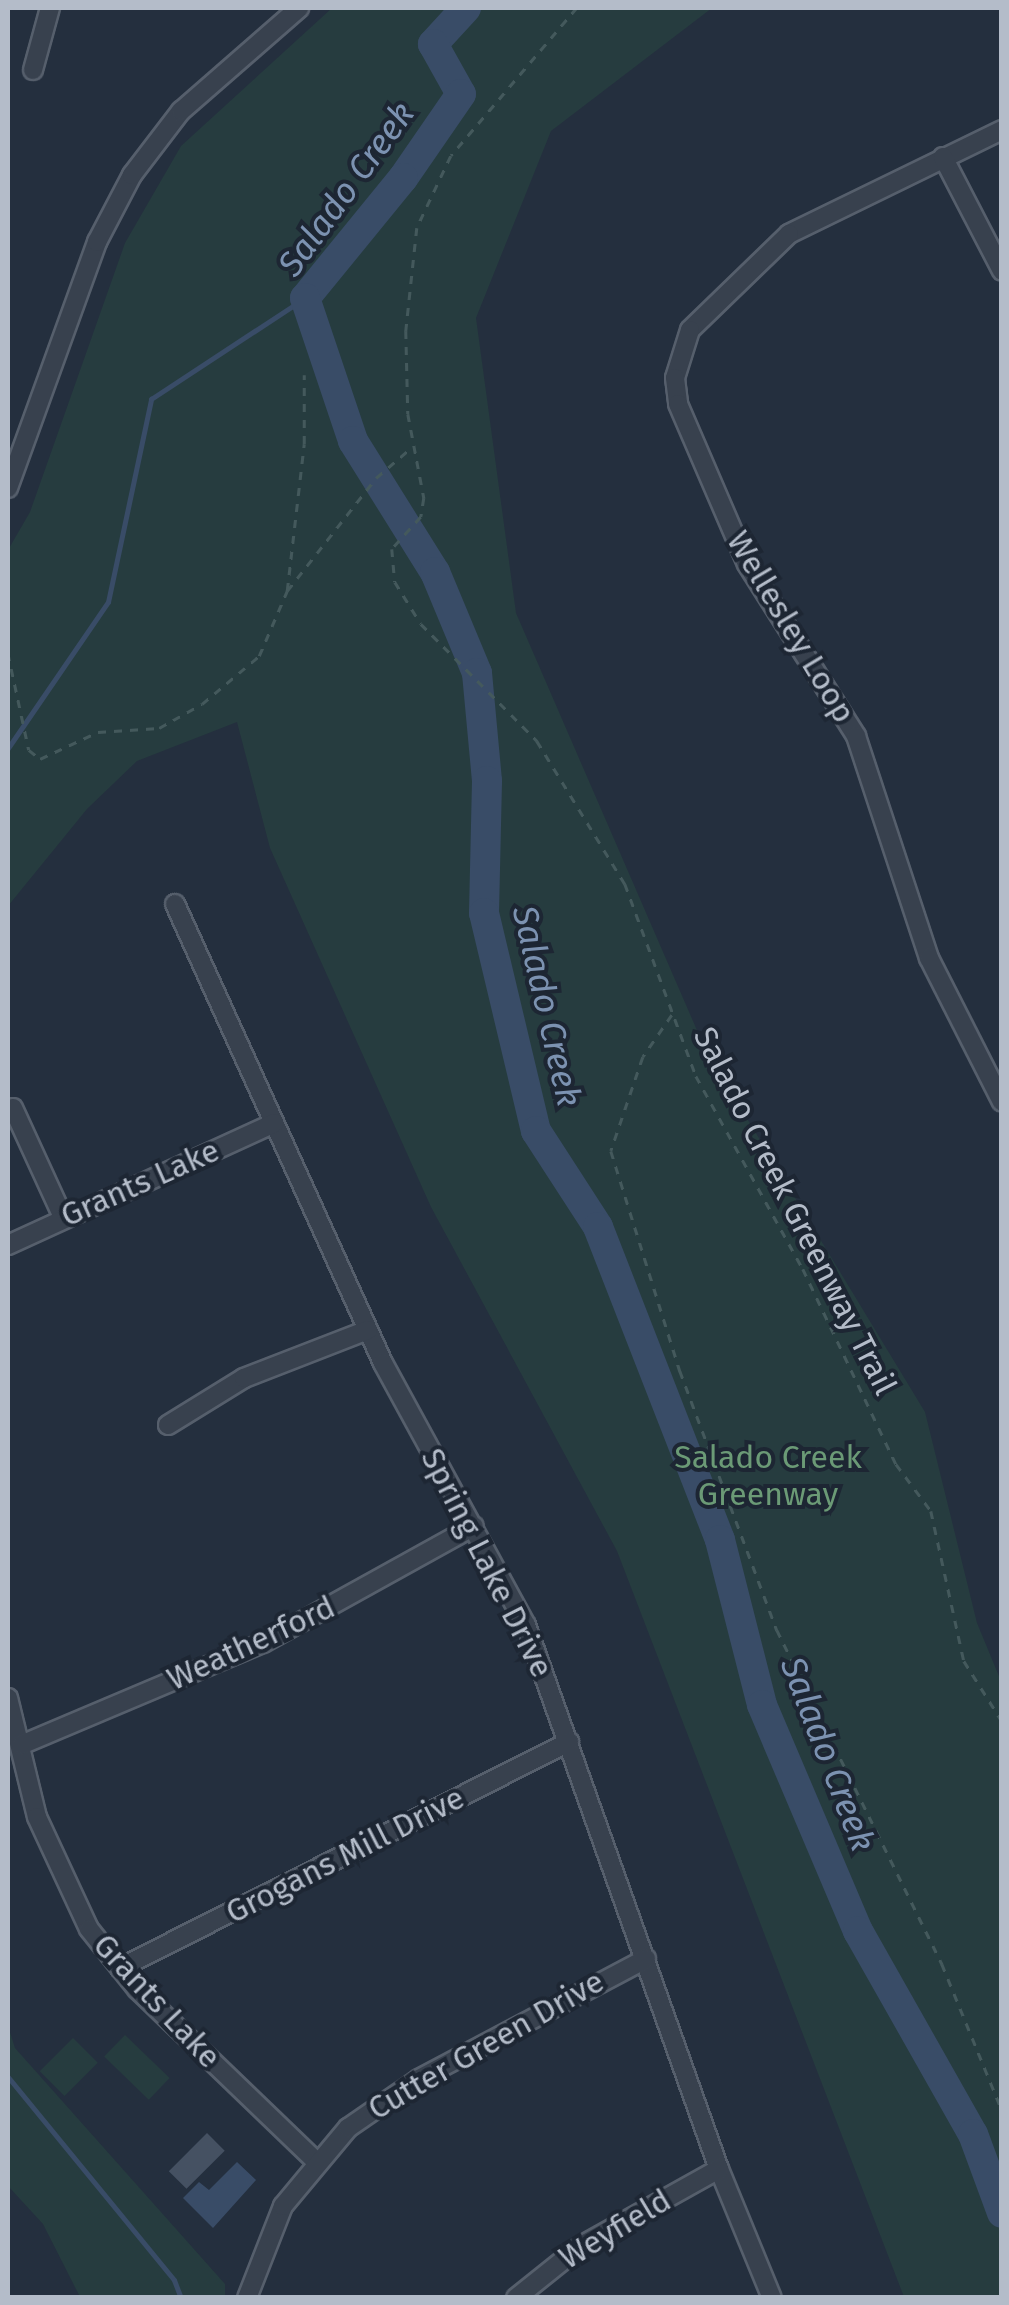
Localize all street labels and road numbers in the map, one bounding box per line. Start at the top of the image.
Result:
street label: Wellesley Loop [719,524,863,730]
street label: Salado Creek Greenway Trail [685,1021,905,1401]
street label: Grants Lake [55,1131,225,1235]
street label: Spring Lake Drive [413,1442,561,1684]
street label: Weatherford [161,1587,341,1699]
street label: Grogans Mill Drive [220,1778,470,1932]
street label: Grants Lake [85,1926,229,2076]
street label: Cutter Green Drive [361,1962,611,2128]
street label: Weyfield [552,2181,678,2277]

